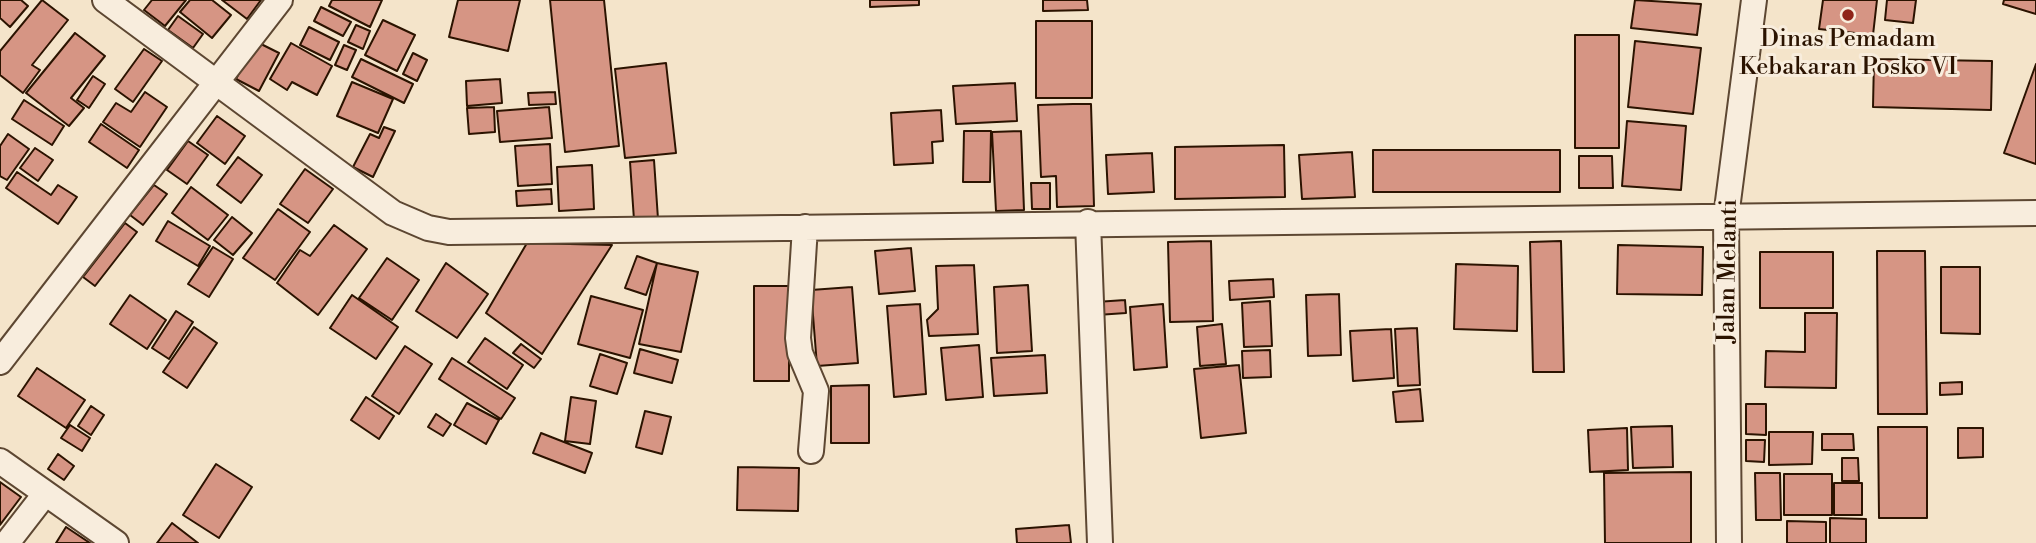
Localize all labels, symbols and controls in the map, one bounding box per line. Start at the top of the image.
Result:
marker: Dinas Pemadam Kebakaran Posko VI [1840,7,1856,23]
place label: Dinas Pemadam Kebakaran Posko VI [1739,26,1957,82]
street label: Jalan Melanti [1713,199,1745,343]

